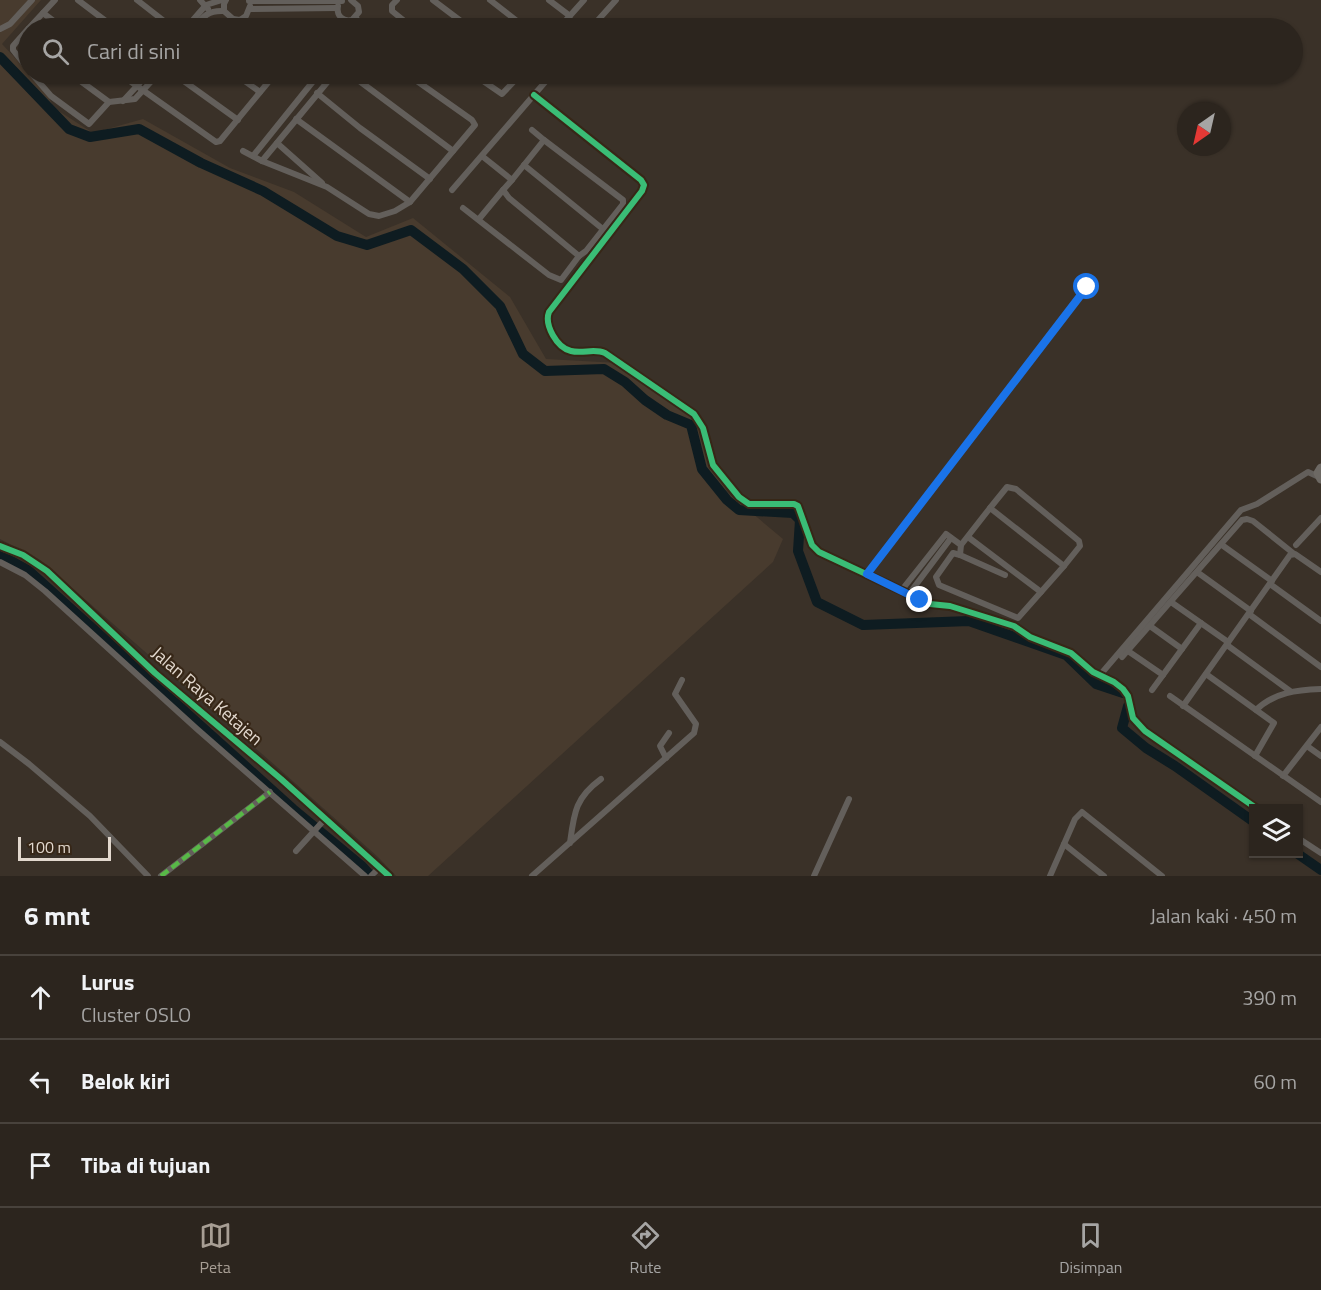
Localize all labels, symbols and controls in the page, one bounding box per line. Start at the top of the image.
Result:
search box [18,18,1303,84]
text: Cari di sini [87,34,180,68]
icon: search [39,35,72,68]
north arrow [1177,102,1231,156]
route start [1073,273,1099,299]
route end [906,586,932,612]
street label: Jalan Raya Ketajen [146,640,269,752]
map controls [1249,804,1303,858]
button: layers [1249,804,1303,858]
scale bar [18,834,111,862]
text: 100 m [27,835,71,859]
text: 6 mnt [24,896,90,935]
text: Jalan kaki · 450 m [1150,900,1297,931]
text: Lurus [81,965,134,999]
icon: ahead [24,981,57,1014]
text: 390 m [1242,982,1297,1013]
text: Cluster OSLO [81,999,191,1030]
text: Belok kiri [81,1064,170,1098]
icon: left [24,1065,57,1098]
text: 60 m [1253,1066,1297,1097]
text: Tiba di tujuan [81,1148,210,1182]
icon: arrive [24,1149,57,1182]
tab: Peta [199,1219,232,1279]
tab: Rute [629,1219,662,1279]
tab: Disimpan [1059,1219,1122,1279]

